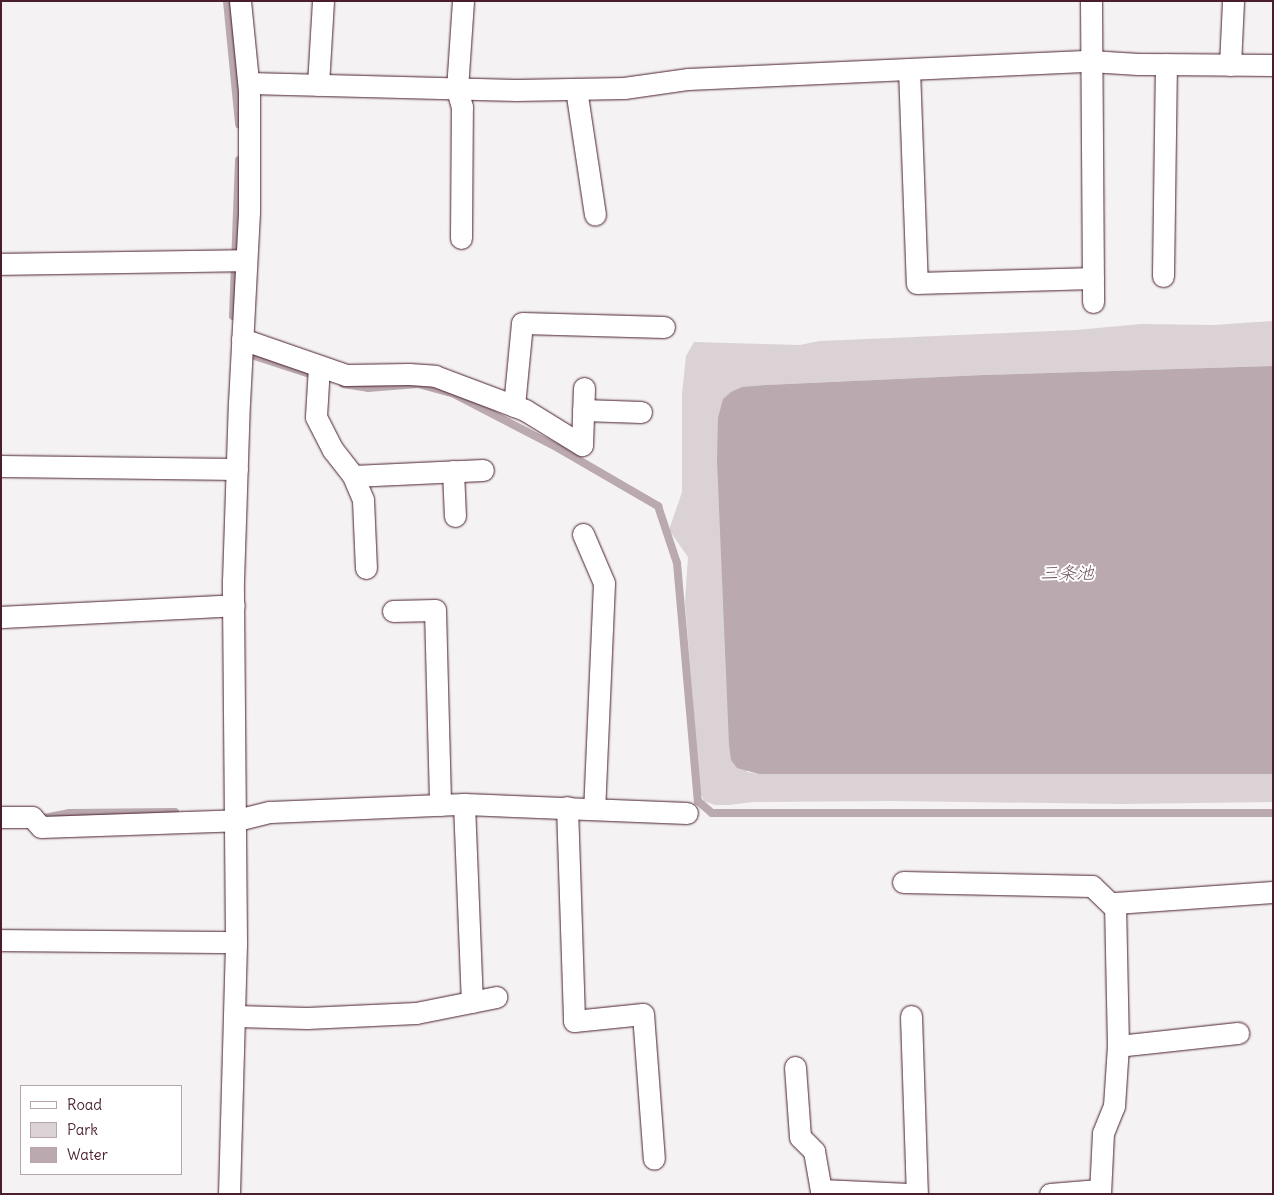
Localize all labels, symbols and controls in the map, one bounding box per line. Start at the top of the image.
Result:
water label: 三条池 [1040,562,1094,584]
legend [20,1085,182,1175]
text: Road [67,1095,102,1114]
text: Park [67,1120,98,1139]
text: Water [67,1145,108,1164]

